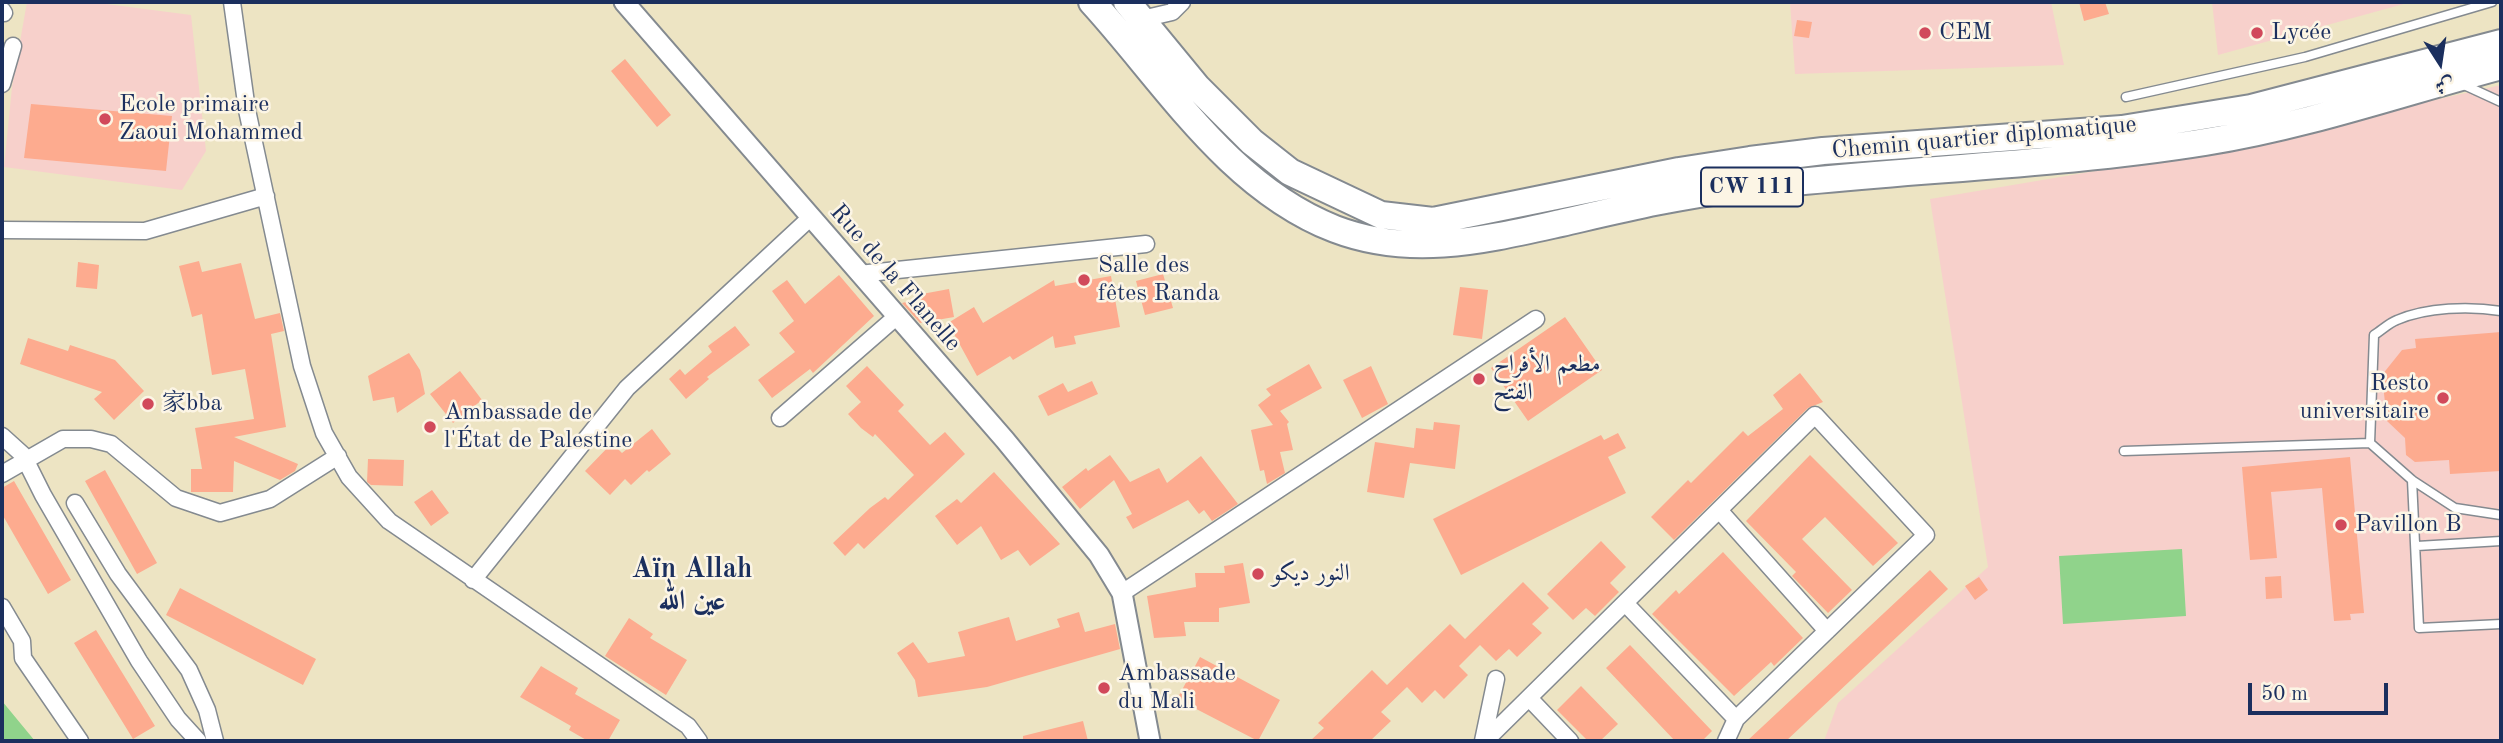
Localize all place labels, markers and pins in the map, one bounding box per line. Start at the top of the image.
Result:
place label: CEM [1939,19,1992,47]
place label: Lycée [2271,19,2331,47]
marker: CEM [1917,25,1933,41]
marker: Lycée [2249,25,2265,41]
place label: Ecole primaire Zaoui Mohammed [119,91,303,147]
marker: Ecole primaire Zaoui Mohammed [97,111,113,127]
place label: Salle des fêtes Randa [1098,252,1220,308]
marker: Salle des fêtes Randa [1076,272,1092,288]
place label: مطعم الأفراح الفتح [1493,351,1601,407]
place label: Resto universitaire [2300,370,2429,426]
marker: مطعم الأفراح الفتح [1471,371,1487,387]
place label: 家bba [162,390,222,418]
marker: Resto universitaire [2435,390,2451,406]
marker: 家bba [140,396,156,412]
place label: Ambassade de l'État de Palestine [444,399,632,455]
marker: Ambassade de l'État de Palestine [422,419,438,435]
place label: Pavillon B [2355,511,2462,539]
marker: Pavillon B [2333,517,2349,533]
place label: النور ديكو [1272,560,1350,588]
marker: النور ديكو [1250,566,1266,582]
place label: Ambassade du Mali [1118,660,1236,716]
marker: Ambassade du Mali [1096,680,1112,696]

